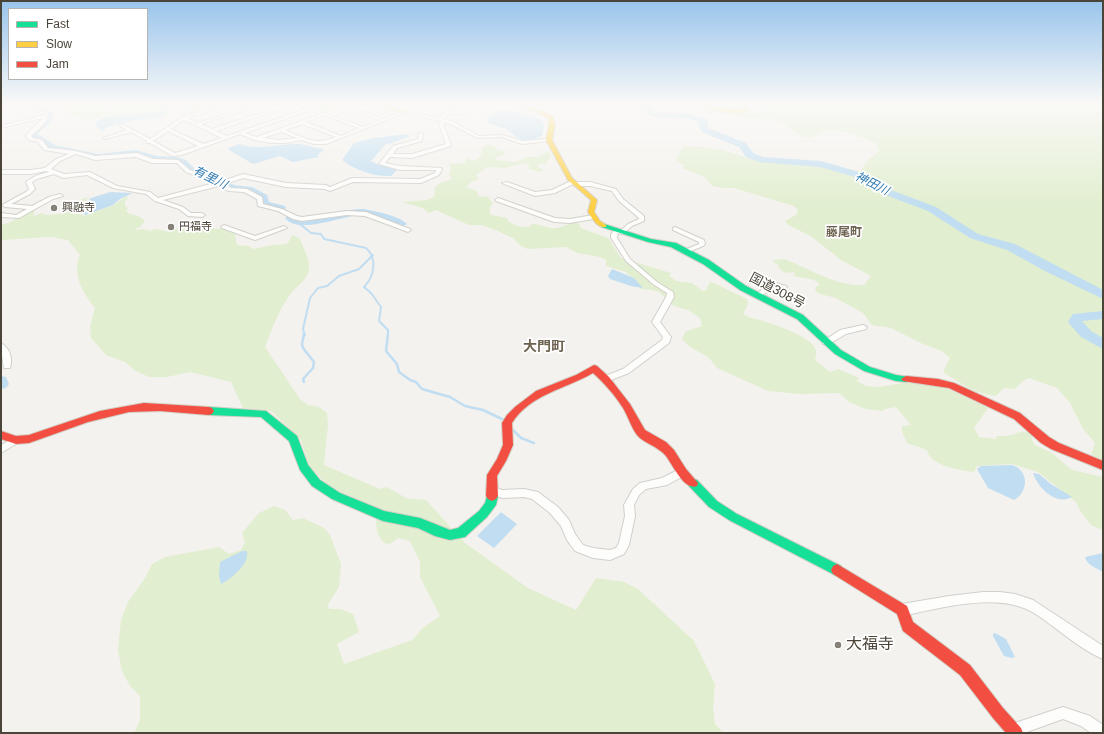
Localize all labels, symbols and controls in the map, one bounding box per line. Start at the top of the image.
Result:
legend [8,8,148,80]
text: Fast [46,17,69,31]
text: Slow [46,37,72,51]
text: Jam [46,57,69,71]
water label: 有里川 [191,164,229,192]
water label: 神田川 [853,169,891,199]
place label: 興融寺 [62,201,95,215]
marker: 興融寺 [49,203,59,213]
place label: 円福寺 [179,220,212,234]
marker: 円福寺 [166,222,176,232]
district label: 藤尾町 [826,226,862,240]
street label: 国道308号 [747,270,807,312]
district label: 大門町 [523,339,565,355]
place label: 大福寺 [846,635,894,655]
marker: 大福寺 [833,640,843,650]

